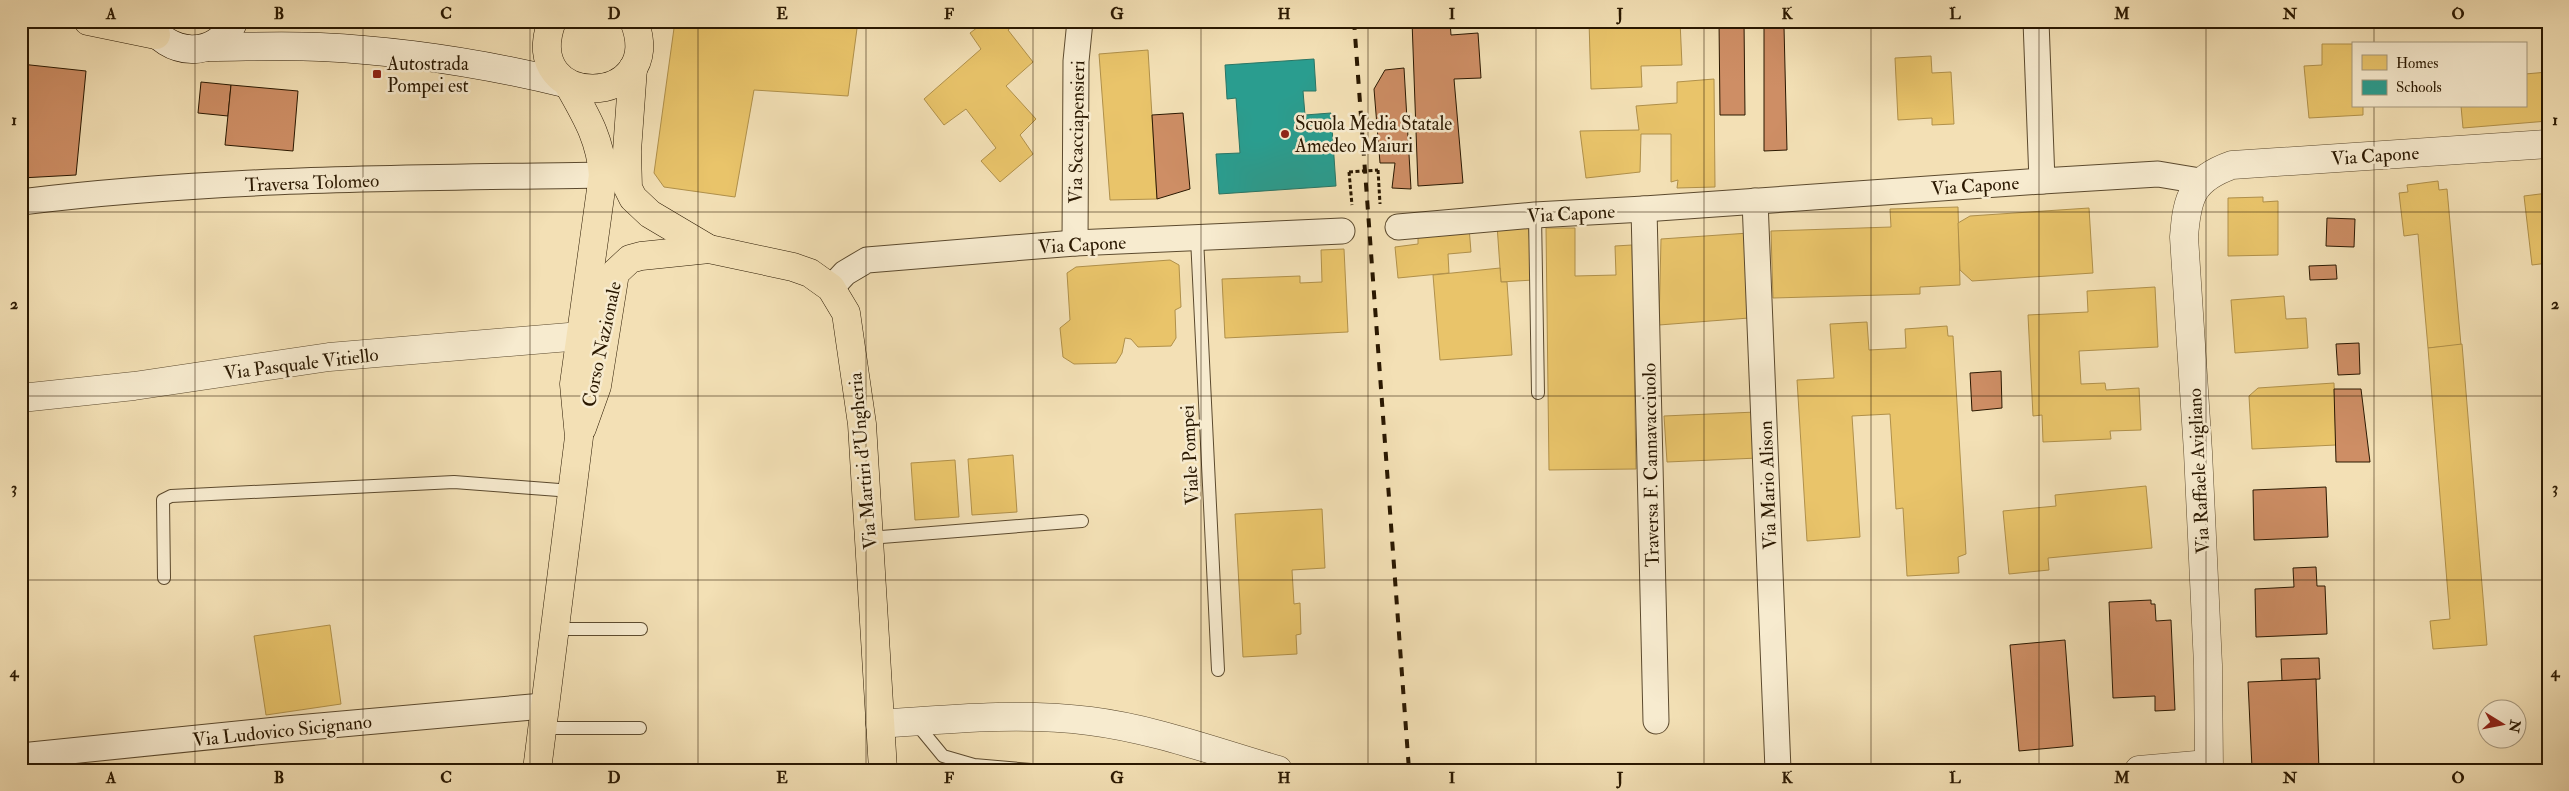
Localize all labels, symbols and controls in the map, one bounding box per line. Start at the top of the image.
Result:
text: A [105,4,117,24]
text: B [274,4,284,24]
text: C [440,4,452,24]
text: D [607,4,621,24]
text: E [776,4,788,24]
text: F [944,4,954,24]
text: G [1110,4,1124,24]
text: H [1277,4,1291,24]
text: I [1449,4,1456,24]
text: J [1616,4,1624,25]
text: K [1781,4,1793,24]
text: L [1949,4,1961,24]
text: M [2113,4,2130,24]
text: N [2282,4,2298,24]
text: O [2451,4,2465,24]
legend [2352,42,2526,108]
place label: Autostrada Pompei est [386,52,469,99]
text: Homes [2396,54,2438,73]
street label: Via Scacciapensieri [1064,60,1091,204]
marker: Autostrada Pompei est [371,68,383,80]
text: Schools [2396,78,2442,97]
text: 1 [11,110,17,130]
text: 1 [2552,110,2558,130]
place label: Scuola Media Statale Amedeo Maiuri [1294,112,1452,158]
marker: Scuola Media Statale Amedeo Maiuri [1279,128,1291,140]
street label: Via Capone [2330,141,2420,172]
street label: Traversa Tolomeo [244,169,380,197]
street label: Via Capone [1930,171,2020,202]
street label: Via Capone [1526,200,1616,229]
street label: Via Capone [1037,231,1127,260]
street label: Corso Nazionale [577,279,627,409]
text: 2 [10,294,18,314]
text: 2 [2551,294,2559,314]
street label: Via Pasquale Vitiello [222,343,380,385]
street label: Traversa F. Cannavacciuolo [1637,363,1665,567]
street label: Via Martiri d'Ungheria [843,371,883,550]
street label: Via Raffaele Avigliano [2183,388,2215,554]
street label: Viale Pompei [1175,404,1206,505]
street label: Via Mario Alison [1754,420,1782,550]
text: 3 [11,478,17,498]
text: 3 [2552,478,2558,498]
text: 4 [9,662,20,682]
text: 4 [2550,662,2561,682]
north arrow [2476,698,2526,748]
street label: Via Ludovico Sicignano [191,710,373,752]
text: N [2505,718,2524,734]
text: A [105,768,117,788]
text: B [274,768,284,788]
text: C [440,768,452,788]
text: D [607,768,621,788]
text: E [776,768,788,788]
text: F [944,768,954,788]
text: G [1110,768,1124,788]
text: H [1277,768,1291,788]
text: I [1449,768,1456,788]
text: J [1616,768,1624,789]
text: K [1781,768,1793,788]
text: L [1949,768,1961,788]
text: M [2113,768,2130,788]
text: N [2282,768,2298,788]
text: O [2451,768,2465,788]

